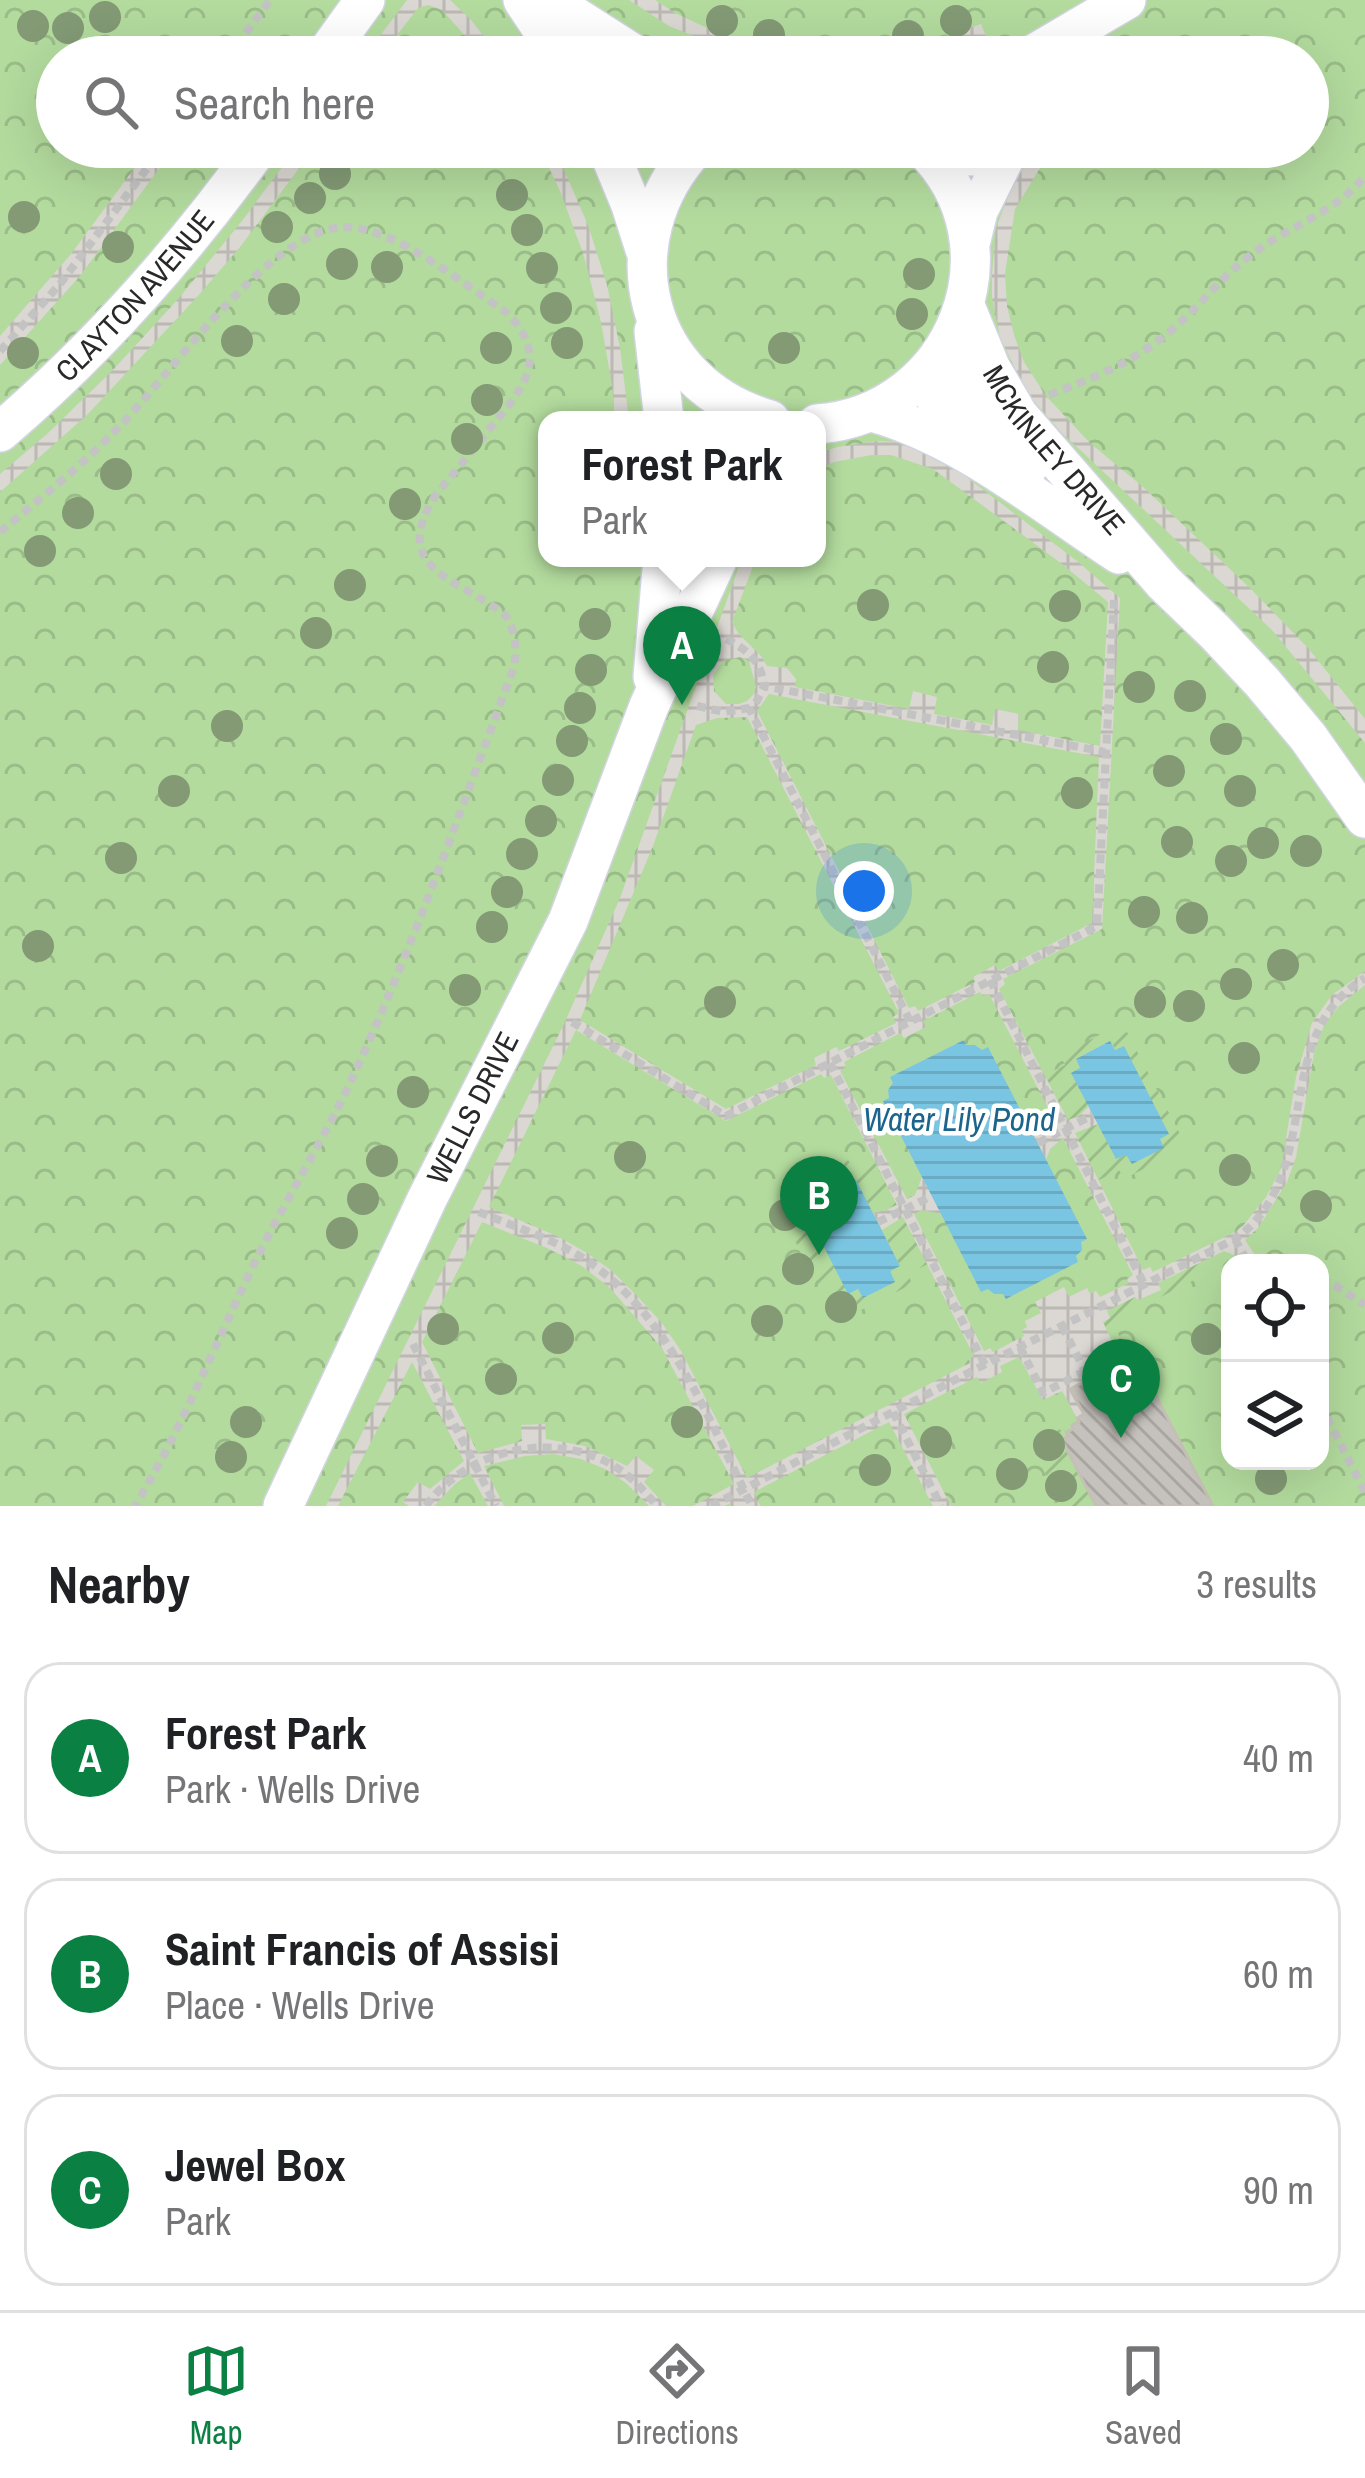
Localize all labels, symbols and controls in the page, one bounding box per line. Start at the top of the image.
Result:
search box [36,36,1329,168]
icon: search [78,69,144,135]
text: Search here [174,72,375,133]
street label: CLAYTON AVENUE [46,201,223,390]
street label: MCKINLEY DRIVE [974,358,1134,543]
popup [538,411,826,567]
text: Forest Park [581,433,783,494]
text: Park [581,494,647,546]
pin: A [643,606,721,705]
your location [834,861,894,921]
street label: WELLS DRIVE [417,1025,527,1191]
water label: Water Lily Pond [863,1097,1056,1141]
pin: B [780,1156,858,1255]
map controls [1221,1254,1329,1470]
button: locate [1221,1254,1329,1362]
pin: C [1082,1339,1160,1438]
button: layers [1221,1362,1329,1470]
text: Nearby [48,1550,190,1619]
text: 3 results [1196,1558,1317,1610]
text: Forest Park [165,1702,366,1763]
text: A [78,1732,102,1784]
text: 40 m [1243,1732,1314,1784]
text: Park · Wells Drive [165,1763,420,1815]
text: Saint Francis of Assisi [165,1918,559,1979]
text: B [78,1948,102,2000]
text: 60 m [1243,1948,1314,2000]
text: Place · Wells Drive [165,1979,435,2031]
text: Jewel Box [165,2134,346,2195]
text: C [78,2164,102,2216]
text: 90 m [1243,2164,1314,2216]
text: Park [165,2195,231,2247]
tab: Map [183,2338,249,2454]
tab: Directions [615,2338,739,2454]
tab: Saved [1105,2338,1182,2454]

